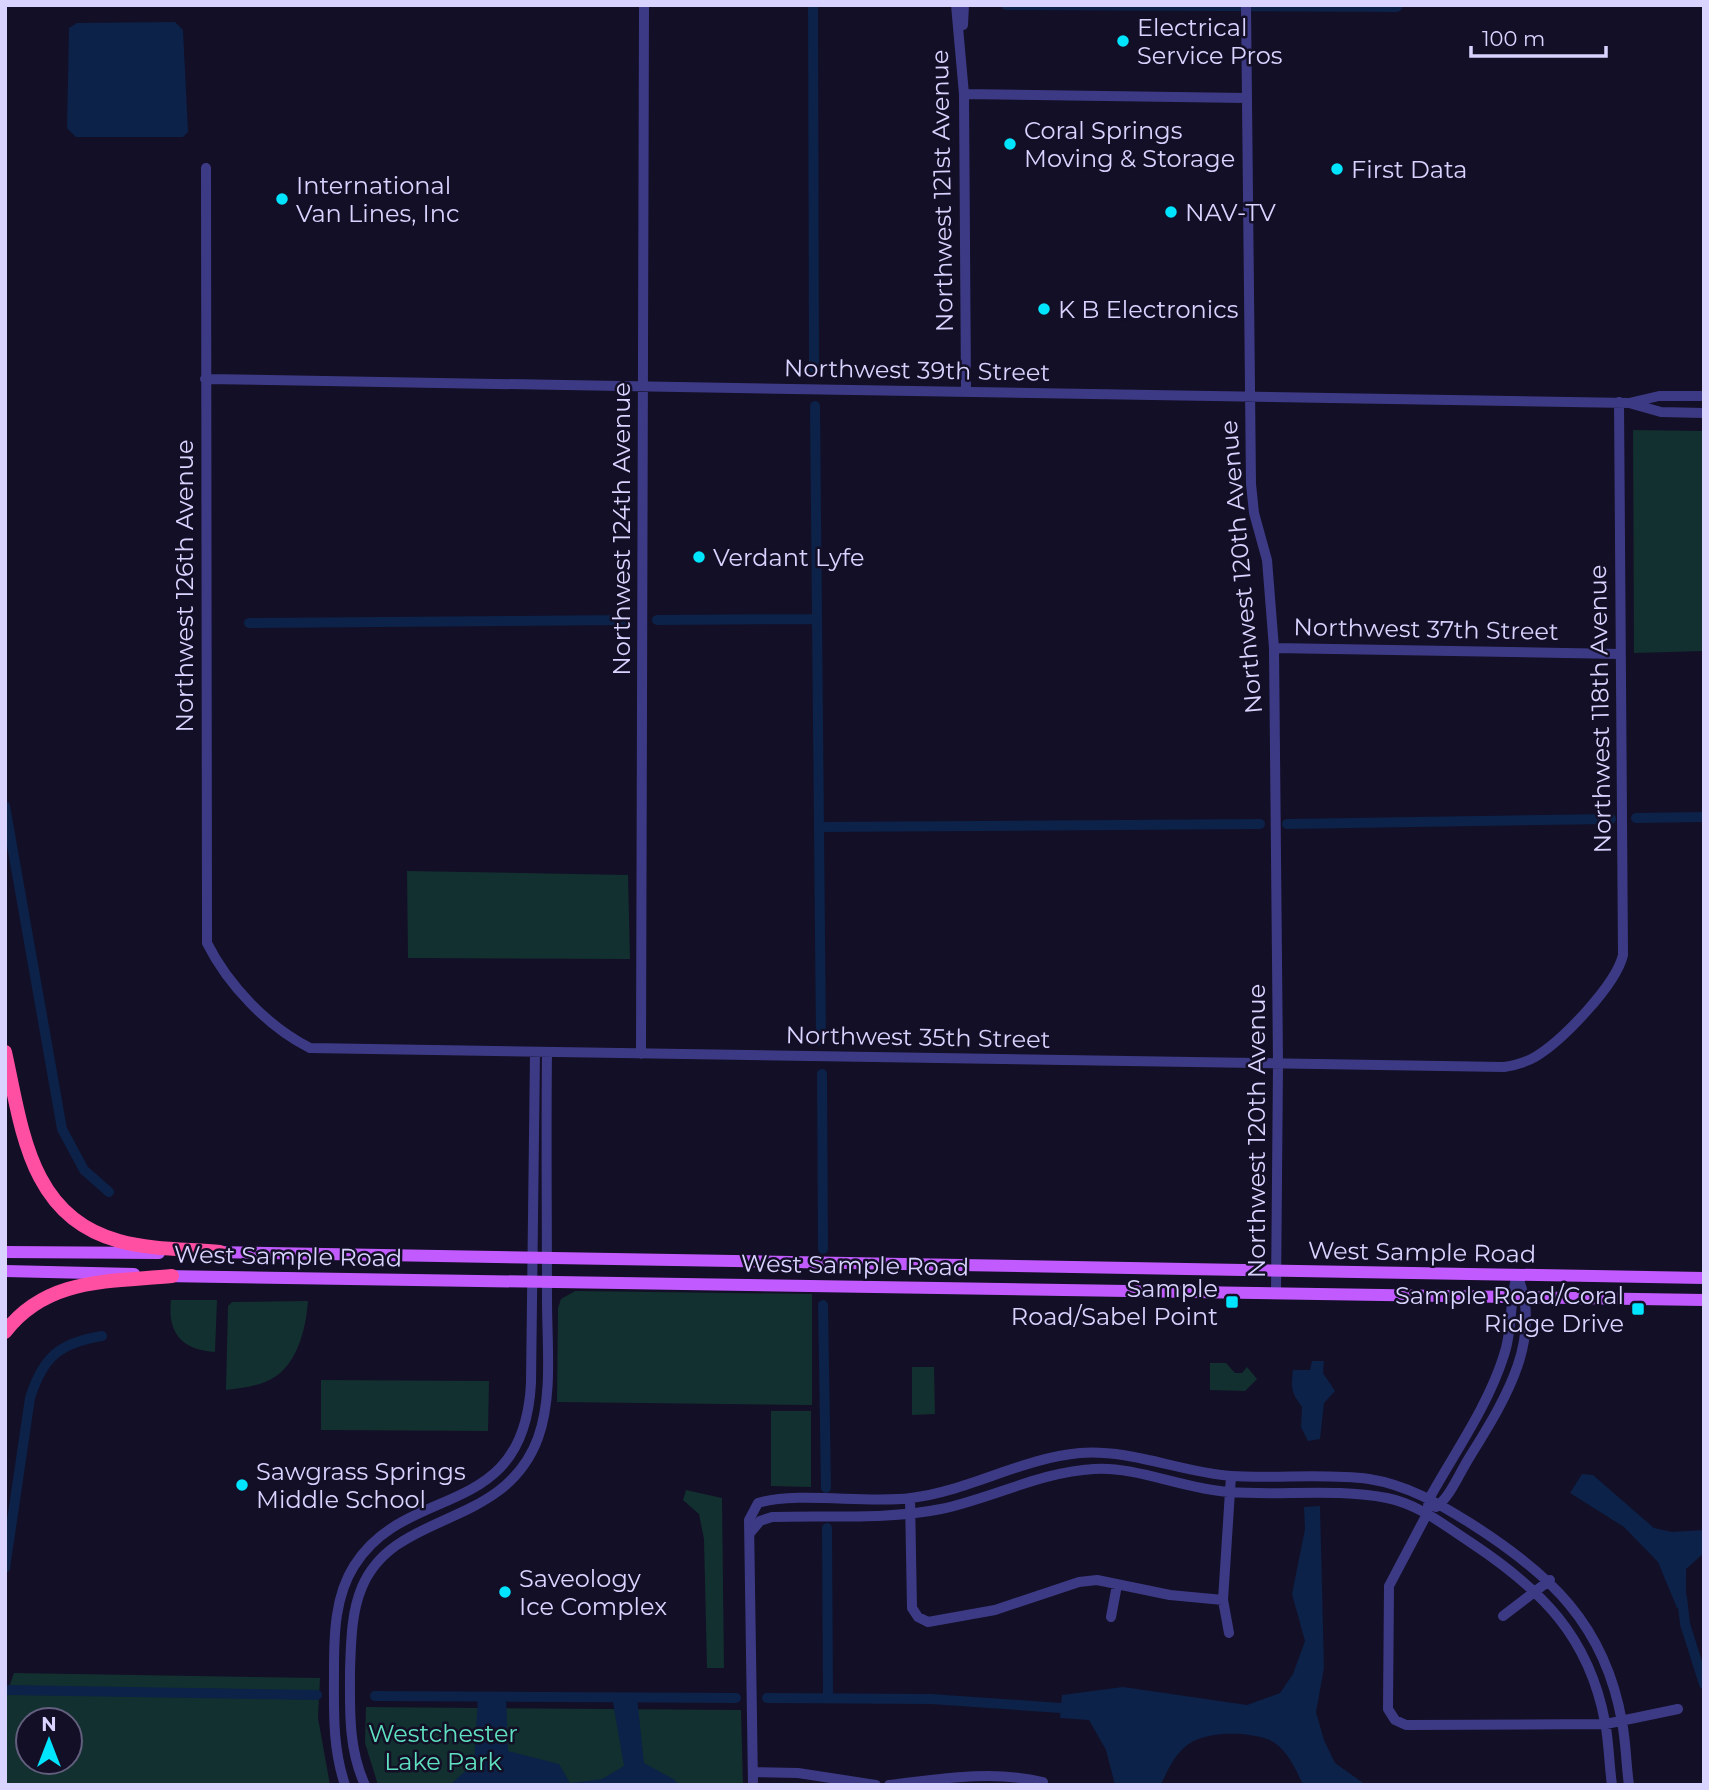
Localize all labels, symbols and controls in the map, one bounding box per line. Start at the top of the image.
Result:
place label: Electrical Service Pros [1137,13,1283,70]
scale bar [1471,14,1606,58]
text: 100 m [1482,26,1545,51]
marker: Electrical Service Pros [1115,33,1131,49]
street label: Northwest 121st Avenue [925,50,959,332]
place label: Coral Springs Moving & Storage [1024,116,1235,173]
marker: Coral Springs Moving & Storage [1002,136,1018,152]
place label: First Data [1351,155,1467,184]
marker: First Data [1329,161,1345,177]
place label: International Van Lines, Inc [296,171,460,228]
marker: International Van Lines, Inc [274,191,290,207]
place label: NAV-TV [1185,198,1276,227]
marker: NAV-TV [1163,204,1179,220]
place label: K B Electronics [1058,295,1238,324]
marker: K B Electronics [1036,301,1052,317]
street label: Northwest 39th Street [784,353,1051,387]
street label: Northwest 124th Avenue [607,382,636,676]
street label: Northwest 120th Avenue [1214,419,1268,715]
street label: Northwest 126th Avenue [170,440,199,732]
place label: Verdant Lyfe [713,543,865,572]
marker: Verdant Lyfe [691,549,707,565]
street label: Northwest 118th Avenue [1583,564,1617,854]
street label: Northwest 37th Street [1293,612,1559,646]
street label: Northwest 120th Avenue [1242,984,1271,1278]
street label: Northwest 35th Street [785,1020,1051,1054]
street label: West Sample Road [1308,1236,1536,1268]
street label: West Sample Road [174,1240,402,1272]
street label: West Sample Road [741,1249,969,1281]
place label: Sample Road/Sabel Point [1011,1274,1218,1331]
place label: Sample Road/Coral Ridge Drive [1395,1281,1624,1338]
marker: Sample Road/Sabel Point [1224,1294,1240,1310]
marker: Sample Road/Coral Ridge Drive [1630,1301,1646,1317]
place label: Sawgrass Springs Middle School [256,1457,466,1514]
marker: Sawgrass Springs Middle School [234,1477,250,1493]
place label: Saveology Ice Complex [519,1564,667,1621]
marker: Saveology Ice Complex [497,1584,513,1600]
north arrow [14,1706,84,1776]
text: N [41,1713,57,1736]
park label: Westchester Lake Park [368,1719,518,1776]

